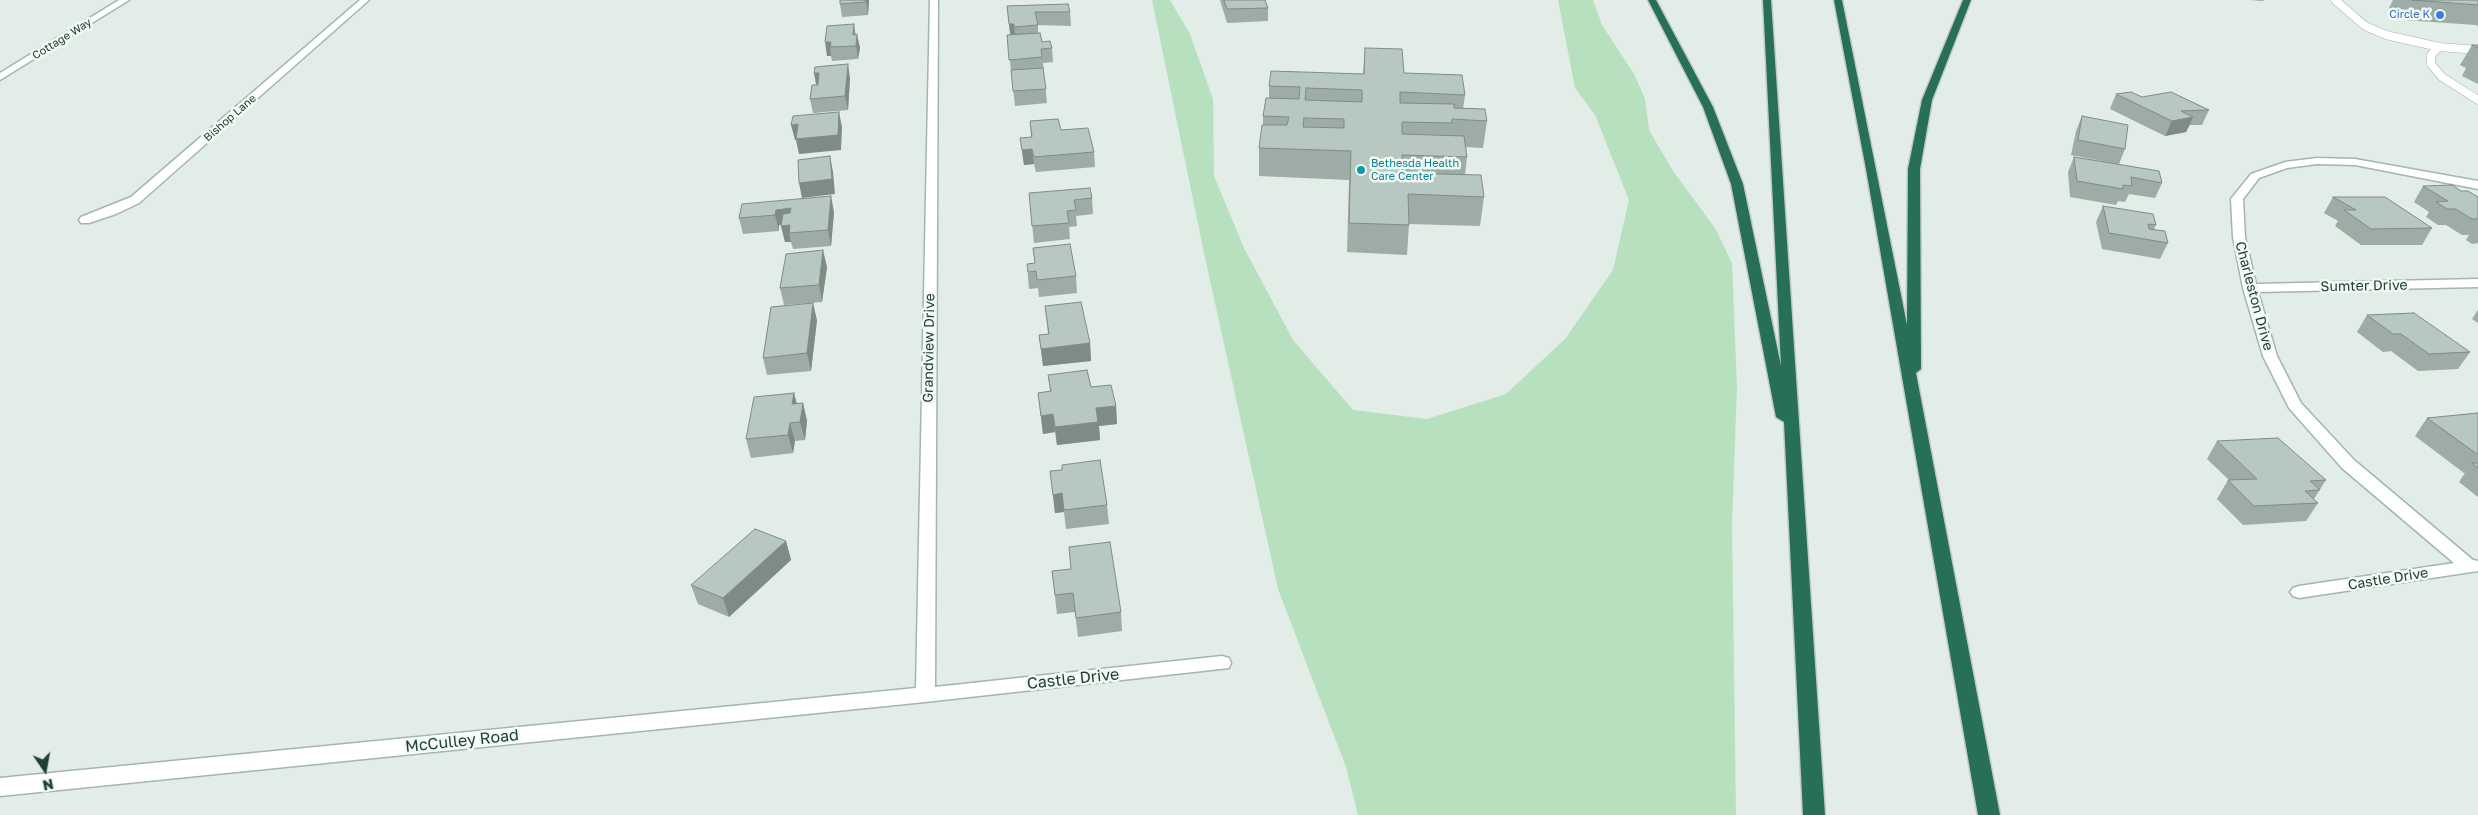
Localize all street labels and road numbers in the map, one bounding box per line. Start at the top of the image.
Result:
street label: Cottage Way [30,16,94,62]
street label: Bishop Lane [201,92,259,144]
street label: Charleston Drive [2231,240,2277,352]
street label: Sumter Drive [2320,277,2408,295]
street label: Grandview Drive [920,293,938,403]
street label: Castle Drive [2347,564,2429,594]
street label: Castle Drive [1026,665,1120,693]
street label: McCulley Road [404,725,520,757]

